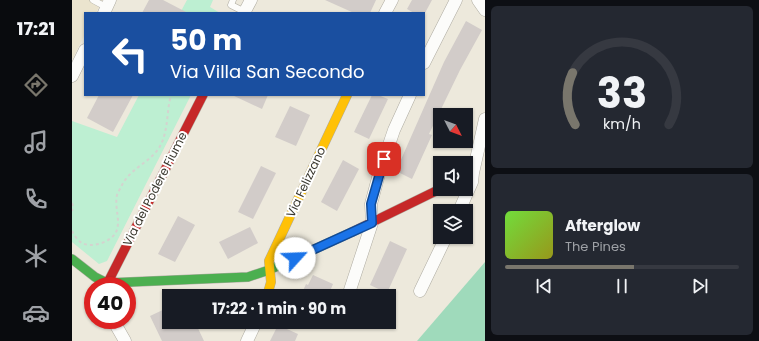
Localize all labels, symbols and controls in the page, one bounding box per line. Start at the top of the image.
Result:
text: 17:21 [17,16,55,41]
text: 50 m [170,21,242,60]
icon: left [104,28,156,80]
text: Via Villa San Secondo [170,59,364,84]
text: 33 [597,64,647,123]
icon: directions [22,71,50,99]
north arrow [433,108,473,148]
map controls [433,108,473,244]
text: km/h [603,113,641,133]
icon: music [22,128,50,156]
street label: Via del Podere Fiume [118,129,191,249]
pin [367,142,401,176]
street label: Via Felizzano [282,143,329,220]
icon: arrive [373,148,395,170]
button: sound [433,156,473,196]
icon: phone [22,185,50,213]
button: layers [433,204,473,244]
text: Afterglow [565,215,640,236]
position arrow [274,237,316,279]
text: The Pines [565,237,626,256]
icon: climate [22,242,50,270]
icon: previous [533,275,555,297]
icon: pause [611,275,633,297]
icon: next [689,275,711,297]
speed limit sign: 40 [84,277,136,329]
text: 17:22 · 1 min · 90 m [212,298,346,319]
icon: car [22,299,50,327]

